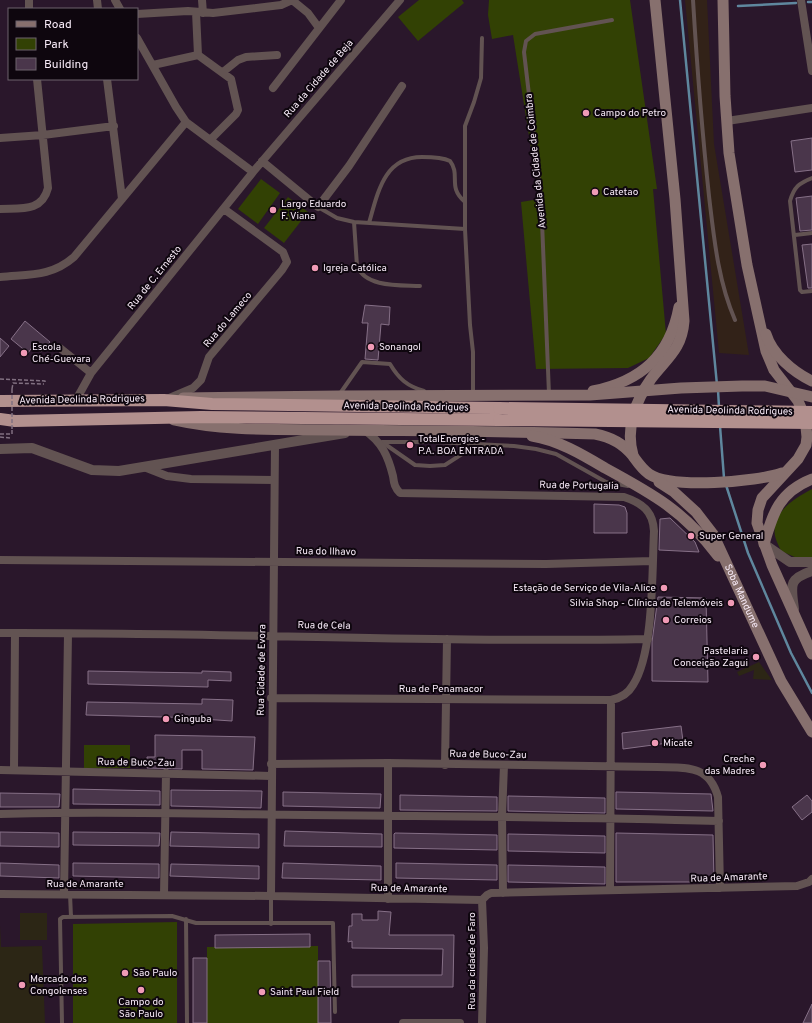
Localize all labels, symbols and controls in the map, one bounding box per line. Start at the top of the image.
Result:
legend [8,8,138,80]
text: Road [44,17,72,33]
text: Park [44,37,69,53]
street label: Rua da Cidade de Beja [281,37,357,121]
text: Building [44,57,88,73]
street label: Avenida da Cidade de Coimbra [522,93,550,229]
place label: Campo do Petro [594,107,666,120]
marker: Campo do Petro [581,108,591,118]
place label: Catetao [603,186,639,199]
marker: Catetao [590,187,600,197]
place label: Largo Eduardo F. Viana [281,198,347,223]
marker: Largo Eduardo F. Viana [268,205,278,215]
street label: Rua de C. Ernesto [125,243,185,313]
place label: Igreja Católica [323,262,387,275]
marker: Igreja Católica [310,263,320,273]
street label: Rua do Lameco [201,289,255,351]
place label: Escola Ché-Guevara [32,341,91,366]
place label: Sonangol [379,341,421,354]
marker: Sonangol [366,342,376,352]
marker: Escola Ché-Guevara [19,348,29,358]
street label: Avenida Deolinda Rodrigues [19,392,145,408]
street label: Avenida Deolinda Rodrigues [343,399,469,415]
street label: Avenida Deolinda Rodrigues [667,403,793,419]
place label: TotalEnergies - P.A. BOA ENTRADA [418,433,504,458]
marker: TotalEnergies - P.A. BOA ENTRADA [405,440,415,450]
street label: Rua de Portugalia [539,479,619,493]
place label: Super General [699,530,763,543]
marker: Super General [686,531,696,541]
street label: Rua do Ilhavo [296,545,357,559]
street label: Soba Mandume [721,562,762,630]
place label: Estação de Serviço de Vila-Alice [513,582,656,595]
marker: Estação de Serviço de Vila-Alice [659,583,669,593]
place label: Silvia Shop - Clínica de Telemóveis [569,597,723,610]
marker: Silvia Shop - Clínica de Telemóveis [726,598,736,608]
place label: Correios [674,614,712,627]
marker: Correios [661,615,671,625]
street label: Rua de Cela [297,619,351,633]
street label: Rua Cidade de Evora [255,624,269,716]
place label: Pastelaria Conceição Zagui [673,645,748,670]
marker: Pastelaria Conceição Zagui [751,652,761,662]
street label: Rua de Penamacor [399,683,483,696]
place label: Ginguba [174,713,211,726]
marker: Ginguba [161,714,171,724]
place label: Micate [663,737,693,750]
marker: Micate [650,738,660,748]
street label: Rua de Buco-Zau [449,748,527,762]
place label: Creche das Madres [705,753,755,778]
street label: Rua de Buco-Zau [97,756,175,770]
marker: Creche das Madres [758,760,768,770]
street label: Rua de Amarante [690,870,768,886]
street label: Rua de Amarante [46,878,124,891]
street label: Rua de Amarante [370,882,448,896]
street label: Rua da cidade de Faro [466,912,479,1010]
place label: São Paulo [133,967,178,980]
marker: São Paulo [120,968,130,978]
place label: Mercado dos Congolenses [30,973,88,998]
marker: Mercado dos Congolenses [17,980,27,990]
marker: Campo do São Paulo [136,985,146,995]
place label: Saint Paul Field [270,986,339,999]
marker: Saint Paul Field [257,987,267,997]
place label: Campo do São Paulo [118,996,164,1021]

